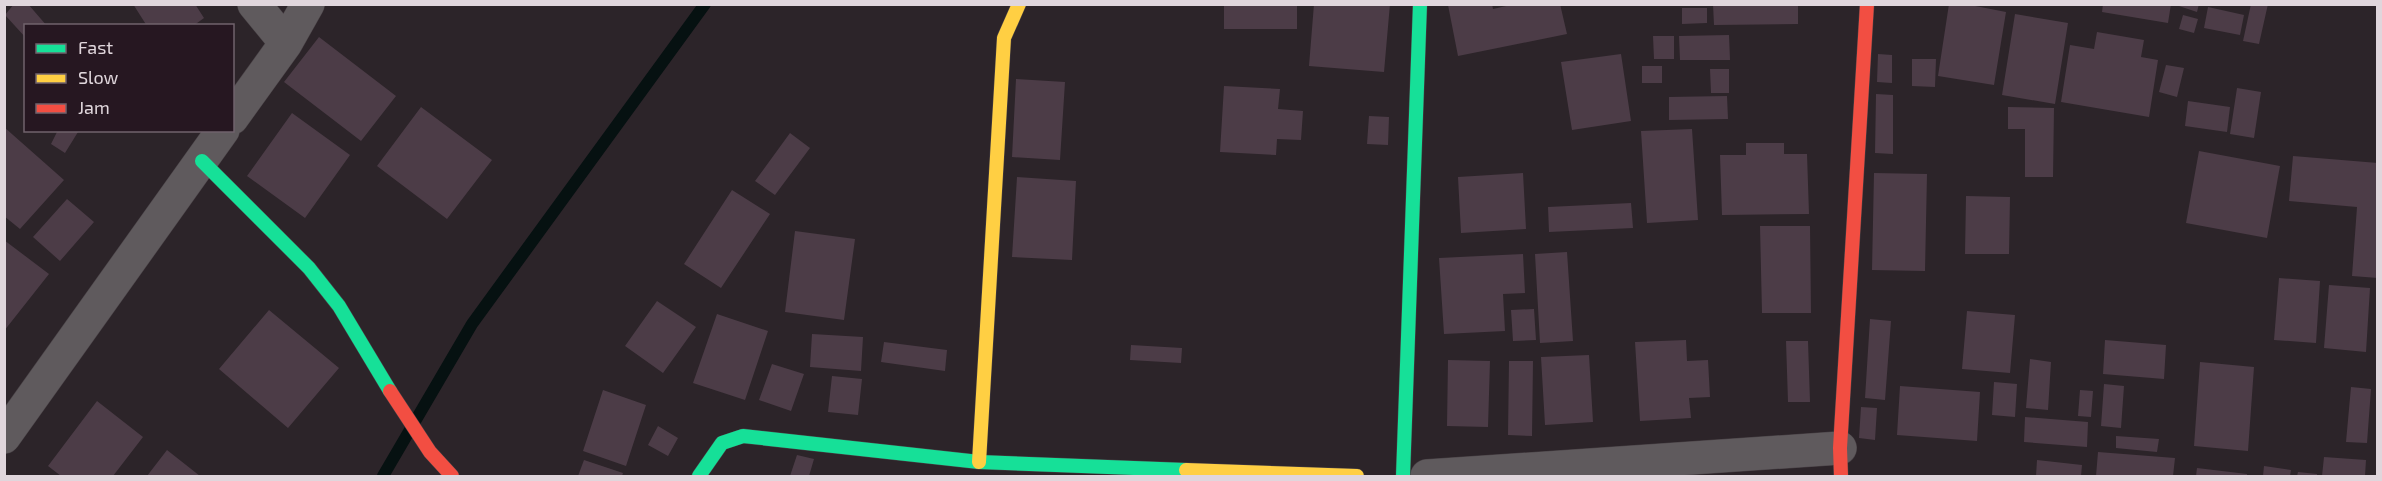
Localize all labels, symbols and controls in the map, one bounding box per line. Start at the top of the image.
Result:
legend [24,24,234,132]
text: Fast [78,36,113,58]
text: Slow [78,66,119,88]
text: Jam [78,96,110,118]

